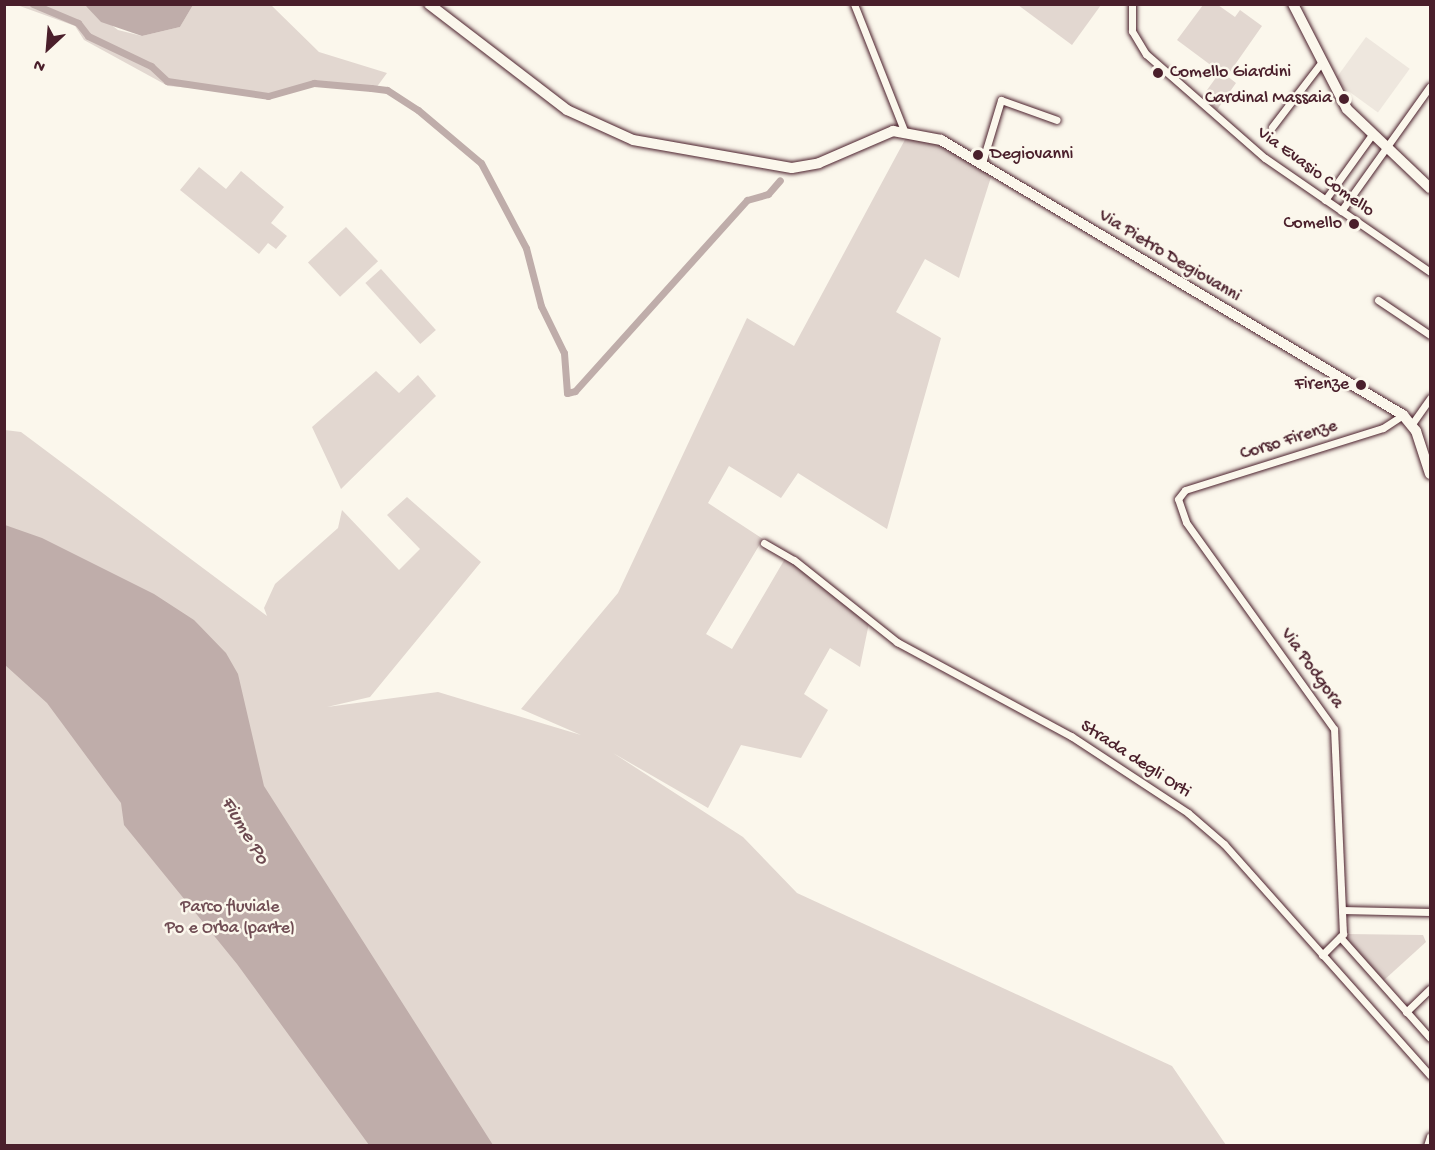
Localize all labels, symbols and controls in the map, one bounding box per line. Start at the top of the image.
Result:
north arrow [18,18,78,78]
text: N [31,54,49,75]
place label: Comello Giardini [1170,62,1291,84]
marker: Comello Giardini [1151,66,1165,80]
place label: Cardinal Massaia [1205,88,1332,110]
marker: Cardinal Massaia [1337,92,1351,106]
street label: Via Evasio Comello [1252,123,1378,223]
place label: Degiovanni [990,144,1073,166]
marker: Degiovanni [971,148,985,162]
street label: Via Pietro Degiovanni [1094,206,1244,308]
place label: Comello [1284,213,1342,235]
marker: Comello [1347,217,1361,231]
place label: Firenze [1294,374,1349,396]
marker: Firenze [1354,378,1368,392]
street label: Corso Firenze [1238,416,1340,466]
street label: Via Podgora [1275,625,1347,713]
street label: Strada degli Orti [1076,716,1194,804]
water label: Fiume Po [214,793,274,869]
park label: Parco fluviale Po e Orba (parte) [165,898,295,940]

